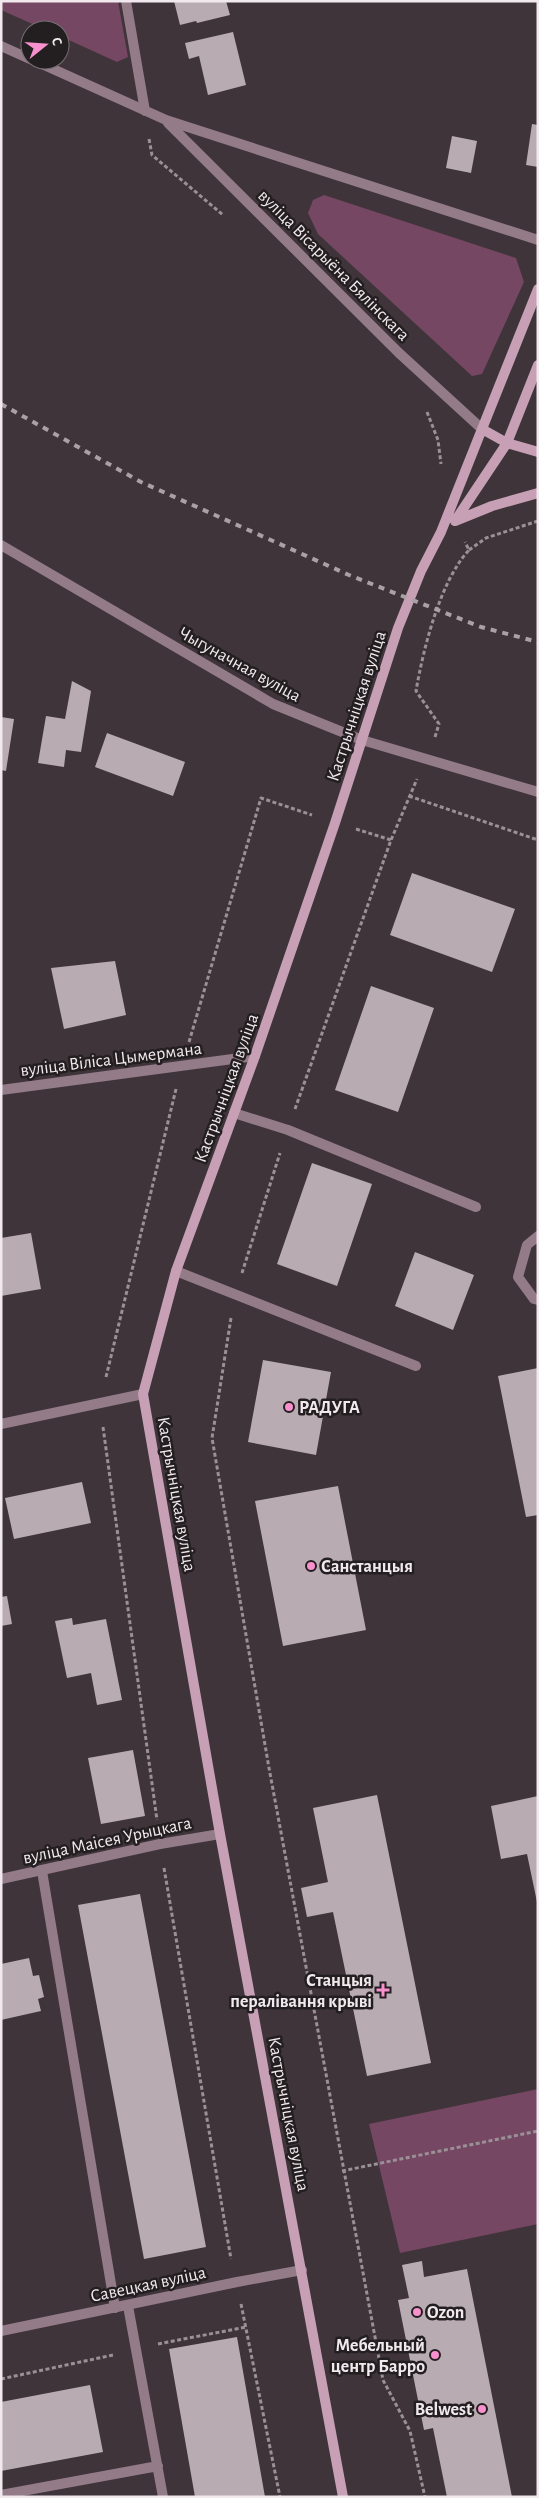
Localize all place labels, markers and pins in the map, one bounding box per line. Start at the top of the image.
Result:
place label: РАДУГА [299,1399,360,1417]
marker: РАДУГА [283,1401,295,1413]
place label: Санстанцыя [321,1558,413,1576]
marker: Санстанцыя [305,1560,317,1572]
place label: Станцыя пералівання крыві [230,1972,372,2011]
marker: Станцыя пералівання крыві [376,1983,390,1997]
place label: Ozon [427,2304,464,2322]
marker: Ozon [411,2306,423,2318]
place label: Мебельный центр Барро [331,2337,425,2376]
marker: Мебельный центр Барро [429,2349,441,2361]
place label: Belwest [415,2401,472,2419]
marker: Belwest [476,2403,488,2415]

